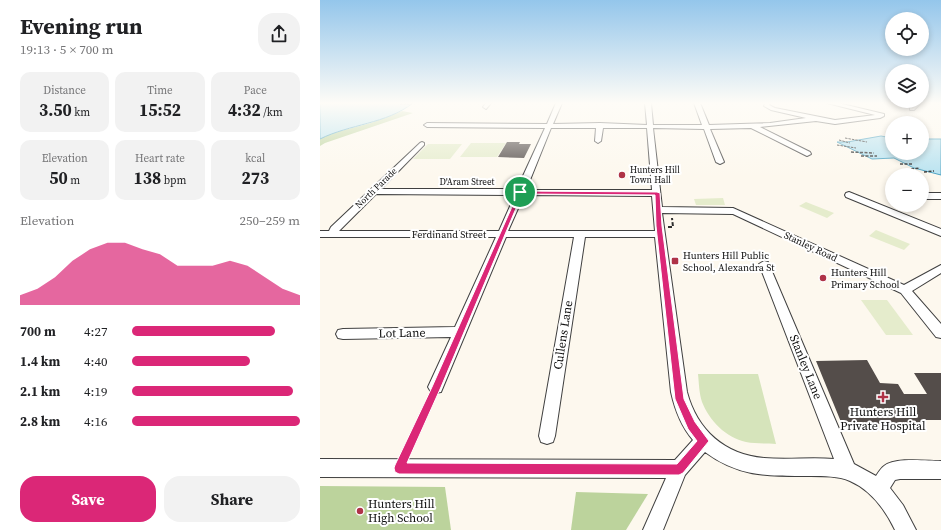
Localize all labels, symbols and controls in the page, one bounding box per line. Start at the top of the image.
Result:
text: Evening run [20,11,143,41]
map controls [885,12,929,212]
button: locate [885,12,929,56]
button: share [258,13,300,55]
text: 19:13 · 5 × 700 m [20,41,114,58]
button: layers [885,64,929,108]
text: Distance [43,83,86,98]
text: Time [147,83,173,98]
text: Pace [244,83,267,98]
text: 3.50 [39,98,72,122]
text: 15:52 [139,98,181,122]
text: 4:32 [228,98,261,122]
text: km [72,105,90,120]
text: /km [261,105,283,120]
button: + [885,116,929,160]
text: Elevation [42,151,88,166]
text: Heart rate [135,151,185,166]
text: kcal [245,151,265,166]
place label: Hunters Hill Town Hall [630,164,680,186]
street label: North Parade [353,165,400,211]
text: 50 [49,166,68,190]
text: 138 [134,166,161,190]
text: 273 [242,166,269,190]
button: − [885,168,929,212]
marker: Hunters Hill Town Hall [617,170,627,180]
text: m [68,173,80,188]
text: bpm [161,173,186,188]
pin [503,175,537,209]
street label: D'Aram Street [440,176,495,188]
icon: arrive [509,181,531,203]
text: Elevation [20,212,74,229]
text: 250–259 m [240,212,300,229]
street label: Ferdinand Street [412,228,487,241]
street label: Stanley Road [782,228,840,265]
place label: Hunters Hill Public School, Alexandra St [683,249,775,274]
marker: Hunters Hill Public School, Alexandra St [670,256,680,266]
place label: Hunters Hill Primary School [831,266,900,291]
marker: Hunters Hill Primary School [818,273,828,283]
street label: Cullens Lane [550,299,576,371]
text: 700 m [20,323,56,340]
text: 4:27 [84,323,107,340]
street label: Lot Lane [378,325,426,341]
street label: Stanley Lane [786,332,826,402]
text: 1.4 km [20,353,60,370]
text: 4:40 [84,353,107,370]
text: 2.1 km [20,383,60,400]
text: 4:19 [84,383,107,400]
marker: Hunters Hill Private Hospital [877,391,889,403]
place label: Hunters Hill Private Hospital [840,404,926,434]
text: 2.8 km [20,413,60,430]
text: 4:16 [84,413,107,430]
button: Save [20,476,156,522]
button: Share [164,476,300,522]
place label: Hunters Hill High School [368,496,435,526]
marker: Hunters Hill High School [355,506,365,516]

